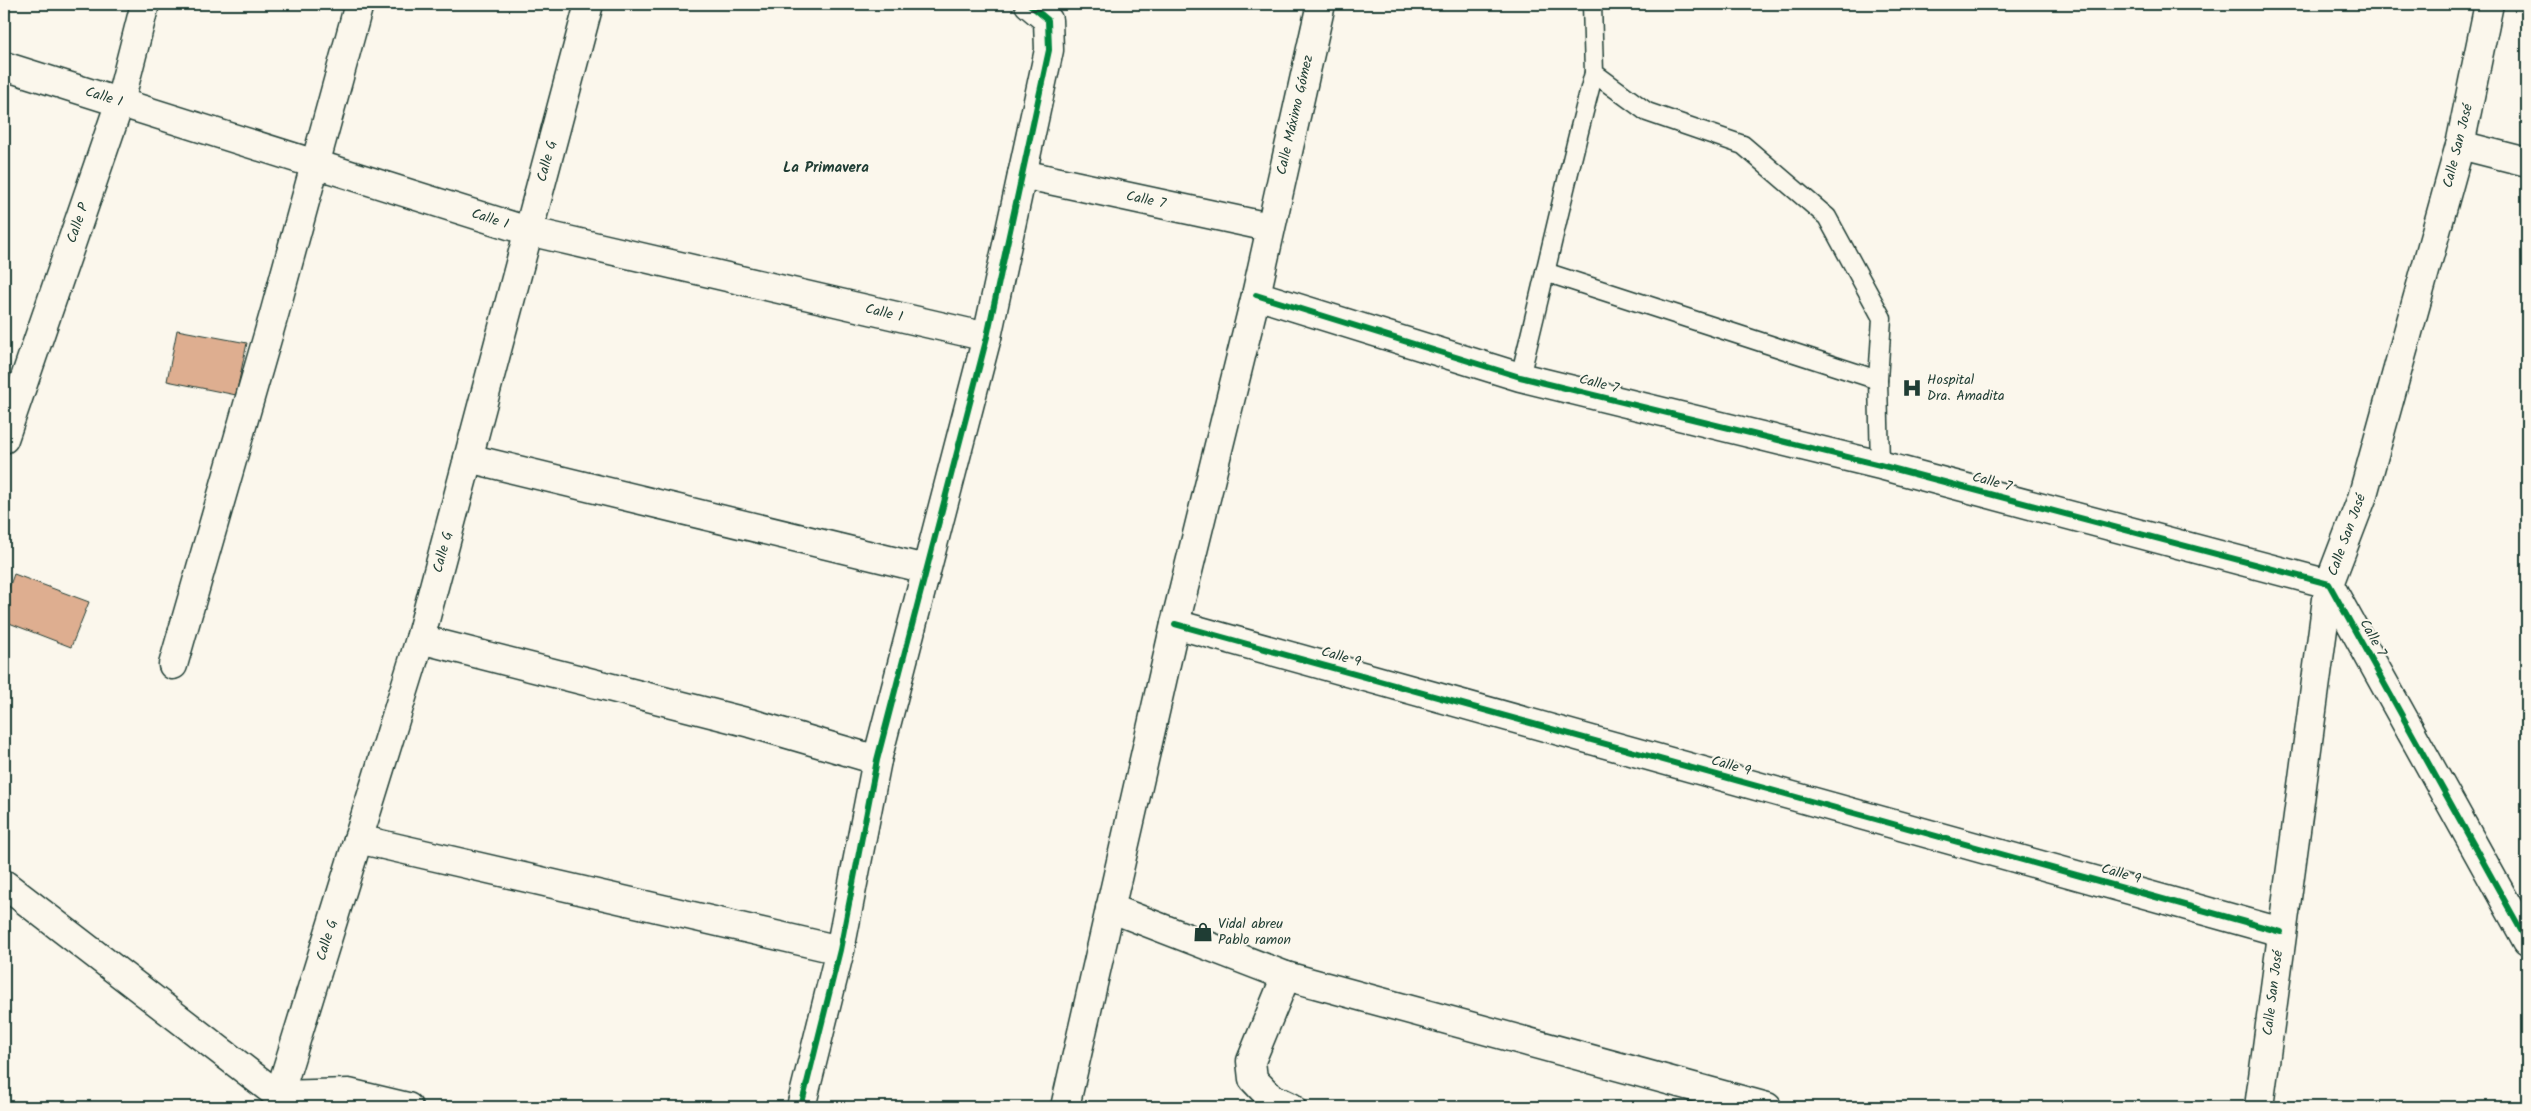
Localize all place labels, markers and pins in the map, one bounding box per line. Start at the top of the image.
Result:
place label: Hospital Dra. Amadita [1927,369,2005,407]
hospital icon: Hospital Dra. Amadita [1901,377,1923,399]
place label: Vidal abreu Pablo ramon [1218,913,1291,951]
shop icon: Vidal abreu Pablo ramon [1192,921,1214,943]

